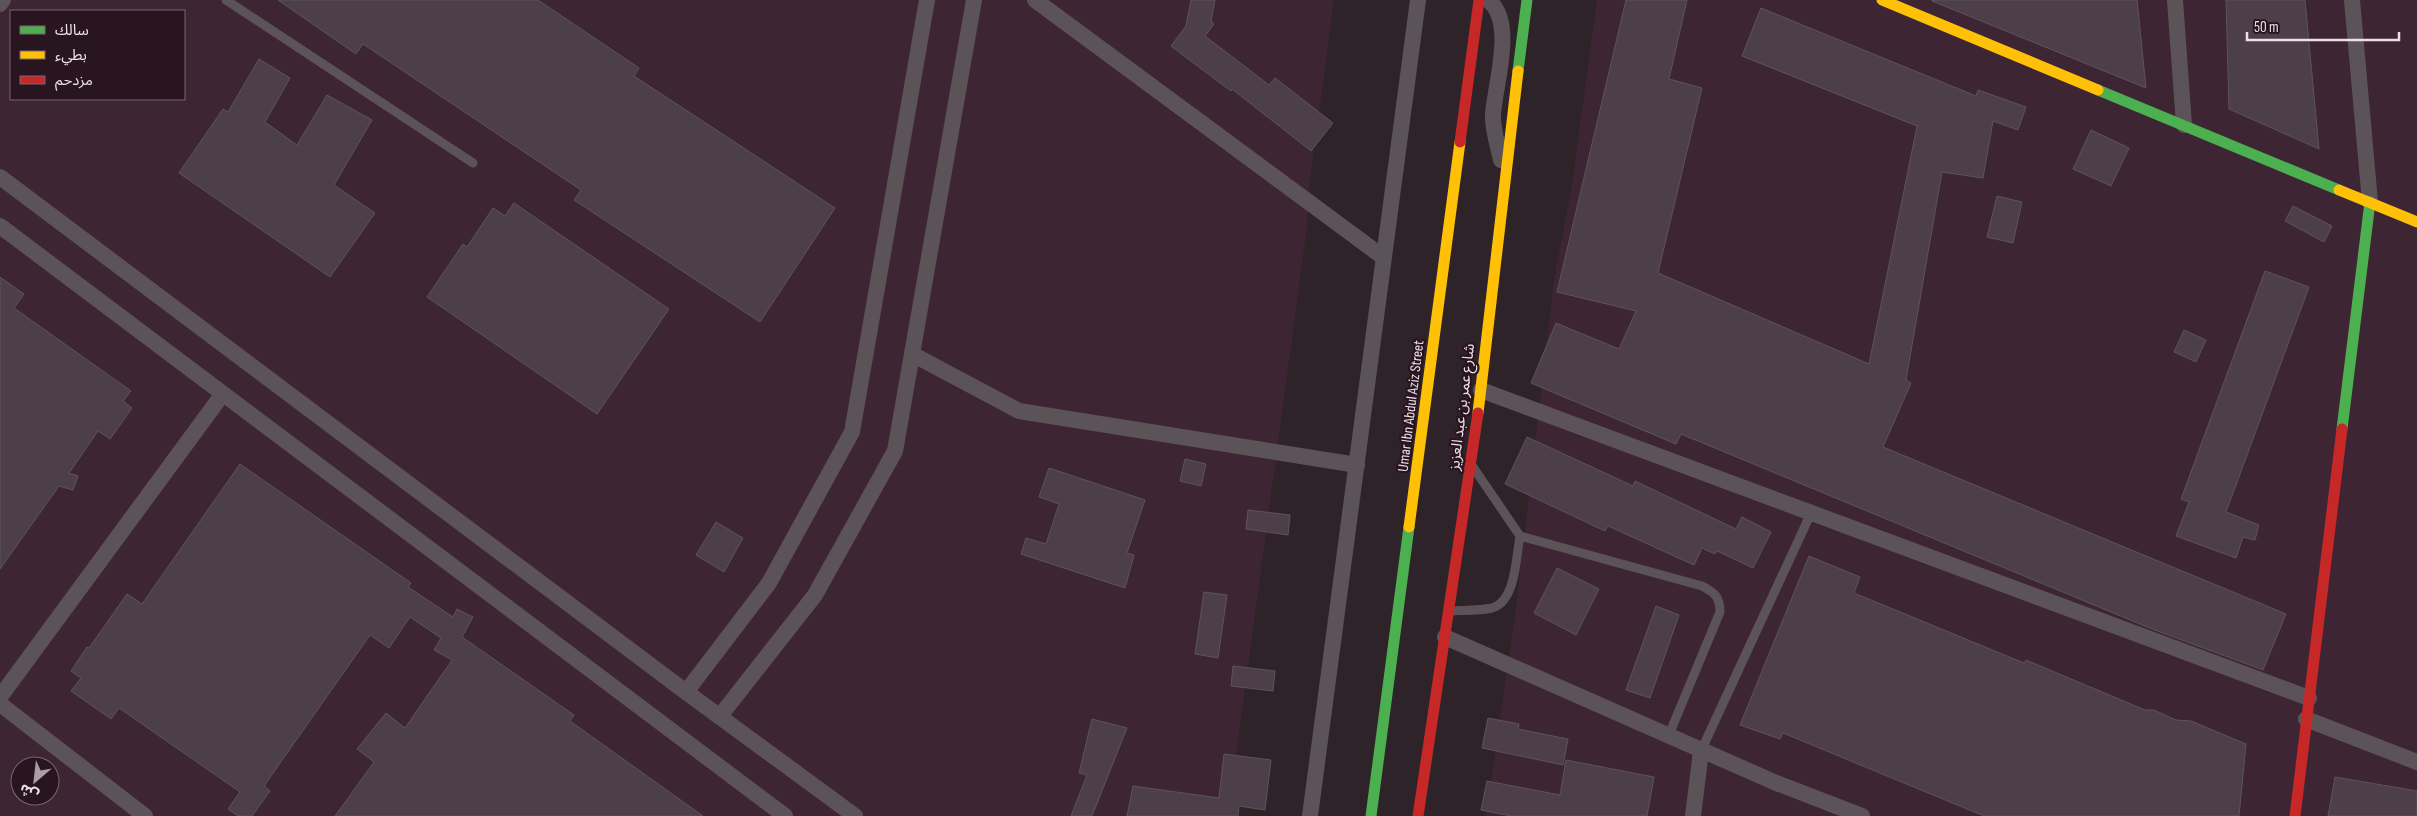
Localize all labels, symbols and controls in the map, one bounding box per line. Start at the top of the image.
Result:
legend [10,10,185,100]
scale bar [2247,10,2400,42]
text: 50 m [2254,18,2279,37]
text: سالك [55,21,89,40]
text: بطيء [55,46,87,66]
text: مزدحم [55,71,93,91]
street label: Umar Ibn Abdul Aziz Street [1394,339,1429,473]
street label: شارع عمر بن عبد العزيز [1445,342,1481,473]
north arrow [10,756,60,806]
text: ش [17,780,42,804]

